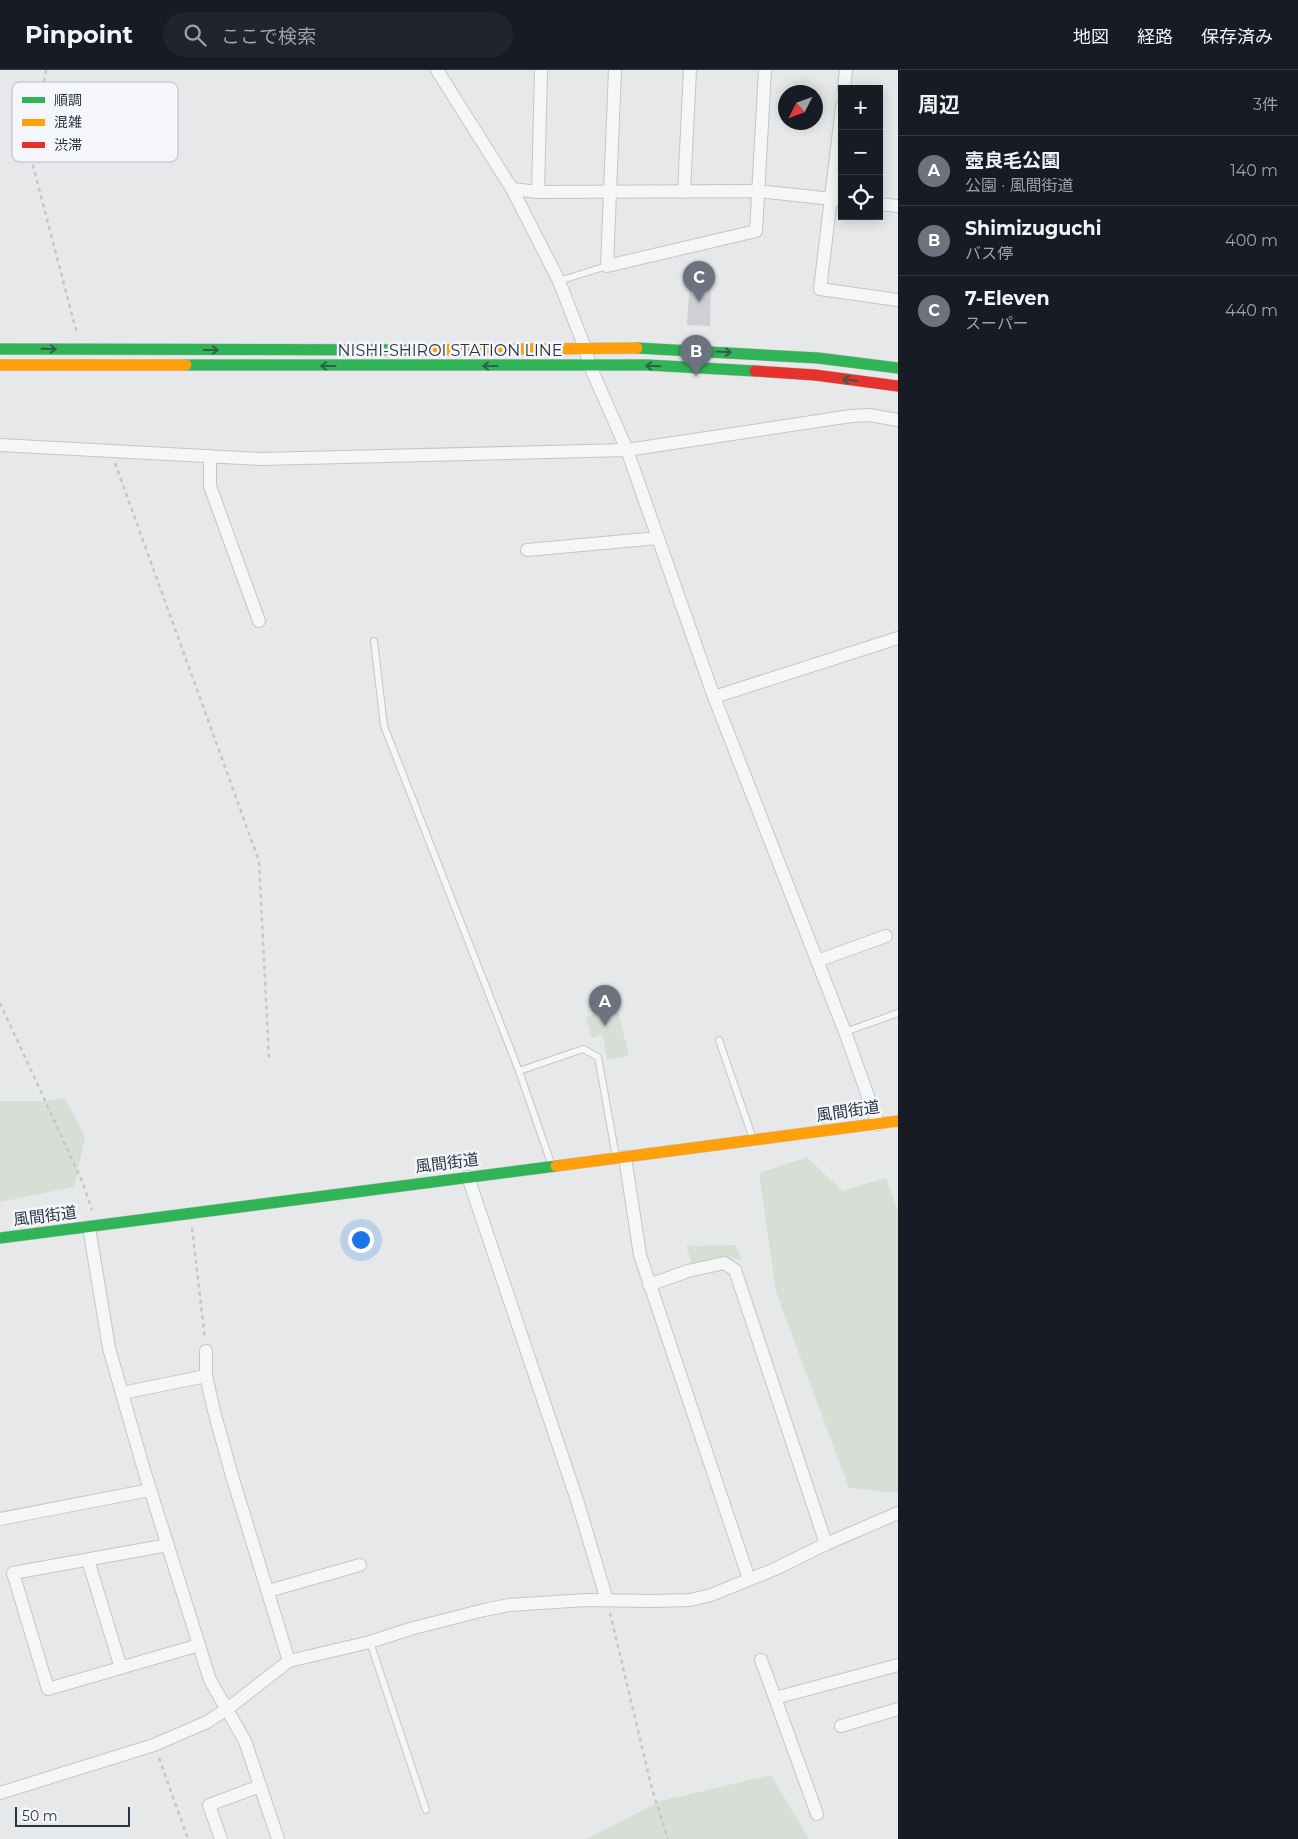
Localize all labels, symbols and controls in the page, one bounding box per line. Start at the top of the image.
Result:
search box [163,12,513,57]
text: Pinpoint [25,20,133,49]
icon: search [181,21,209,49]
text: ここで検索 [221,25,316,48]
text: 地図 [1073,26,1109,48]
text: 経路 [1137,26,1173,48]
text: 保存済み [1201,26,1273,48]
legend [12,82,178,162]
north arrow [778,85,823,130]
map controls [838,85,883,220]
button: + [838,85,883,130]
text: 順調 [54,91,82,109]
text: 周辺 [918,92,960,117]
text: 3件 [1253,95,1278,114]
text: 混雑 [54,113,82,131]
button: − [838,130,883,175]
text: 渋滞 [54,136,82,154]
text: 壺良毛公園 [965,149,1060,172]
text: A [928,161,940,180]
text: 140 m [1230,161,1278,180]
button: locate [838,175,883,220]
text: 公園 · 風間街道 [965,176,1073,195]
text: Shimizuguchi [965,217,1101,240]
text: B [928,231,940,250]
text: 400 m [1225,231,1278,250]
text: バス停 [965,244,1013,263]
pin: C [683,261,715,302]
text: 7-Eleven [965,287,1050,310]
text: C [928,301,940,320]
text: 440 m [1225,301,1278,320]
text: スーパー [965,314,1029,333]
pin: B [680,335,712,376]
street label: NISHI-SHIROI STATION LINE [338,341,562,360]
one-way arrow [40,344,56,354]
one-way arrow [202,345,219,355]
one-way arrow [715,348,731,357]
one-way arrow [320,361,336,371]
one-way arrow [483,361,499,371]
one-way arrow [645,361,661,370]
one-way arrow [842,375,858,385]
pin: A [589,985,621,1026]
street label: 風間街道 [815,1097,881,1125]
street label: 風間街道 [414,1150,480,1176]
street label: 風間街道 [12,1203,78,1229]
your location [348,1227,374,1253]
scale bar [15,1804,130,1827]
text: 50 m [22,1807,58,1825]

